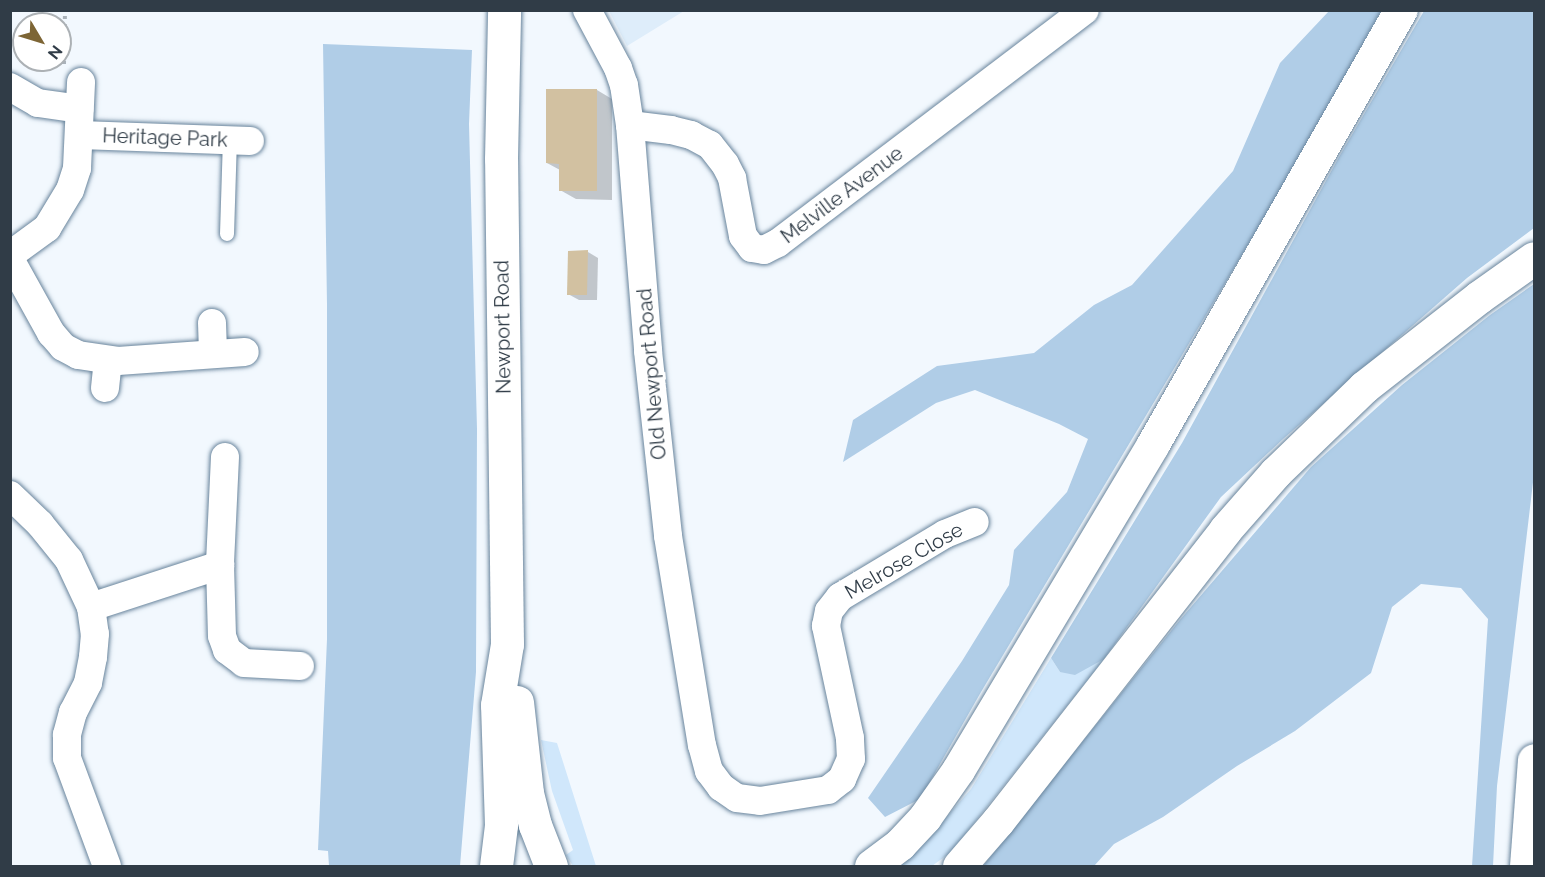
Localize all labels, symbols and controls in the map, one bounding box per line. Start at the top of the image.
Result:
north arrow [12,12,72,72]
text: N [44,41,66,63]
street label: Heritage Park [102,124,228,152]
street label: Melville Avenue [776,141,908,249]
street label: Newport Road [490,260,516,394]
street label: Old Newport Road [633,287,671,461]
street label: Melrose Close [841,518,967,604]

